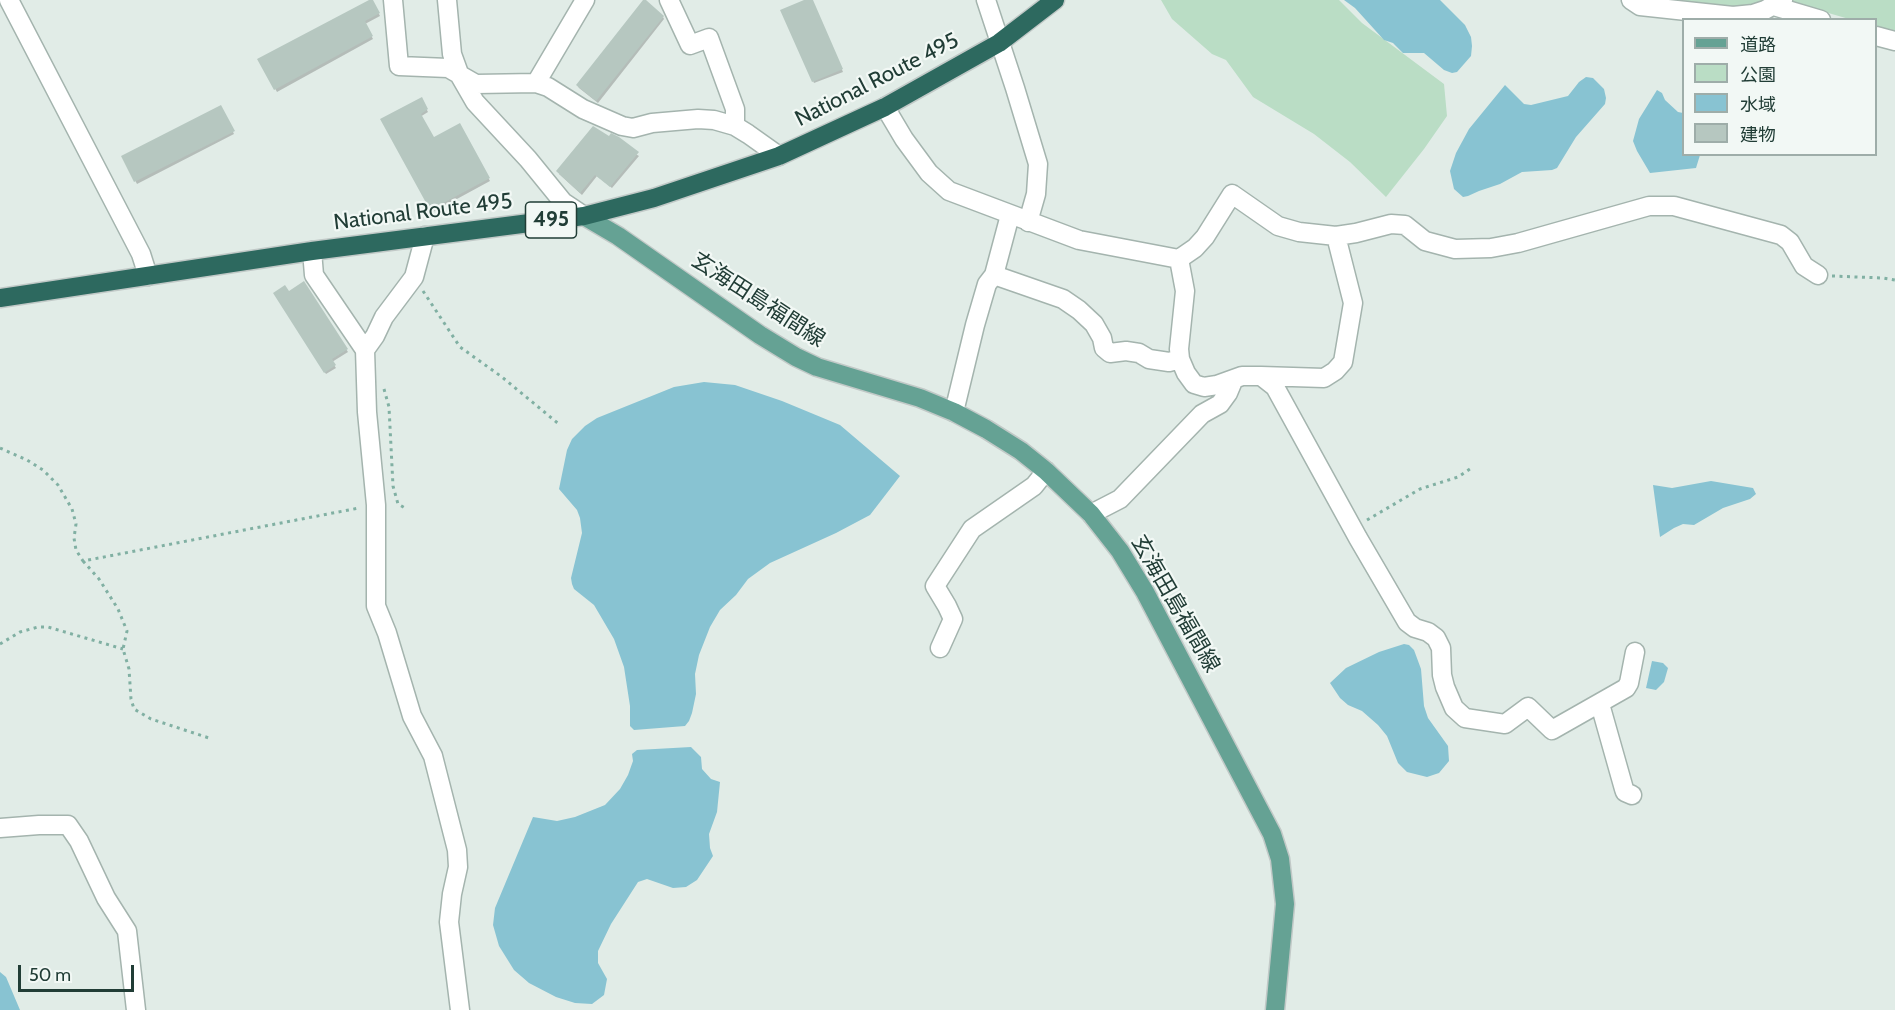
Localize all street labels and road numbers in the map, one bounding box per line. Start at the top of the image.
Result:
street label: National Route 495 [791,27,963,133]
street label: National Route 495 [332,188,514,236]
road number: 495 [526,202,576,238]
street label: 玄海田島福間線 [686,247,830,353]
street label: 玄海田島福間線 [1125,531,1225,677]

